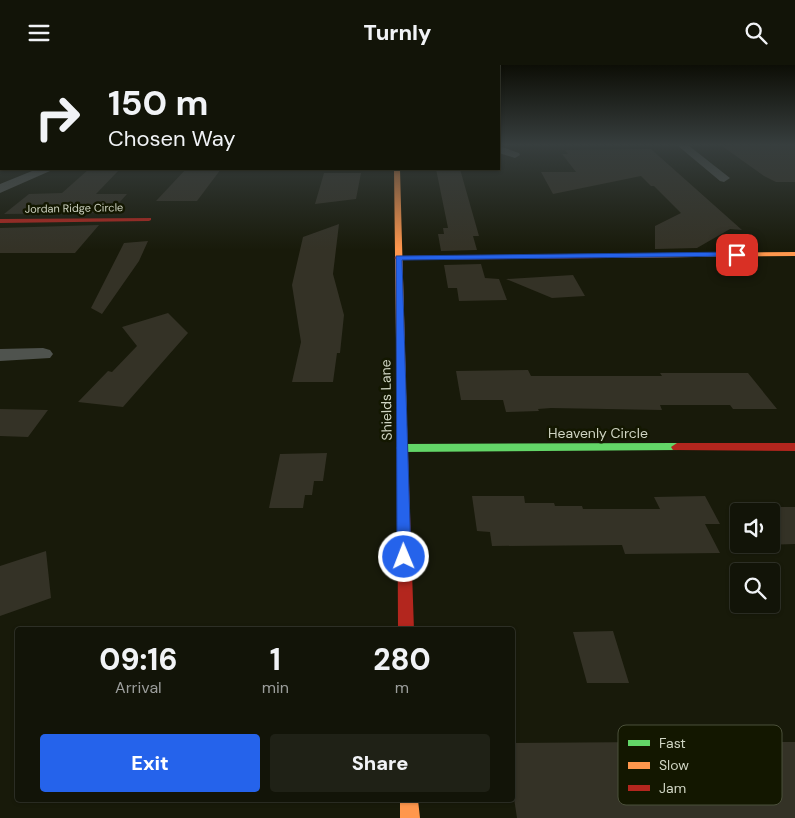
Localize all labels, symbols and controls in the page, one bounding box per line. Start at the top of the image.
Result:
text: Turnly [364,18,431,47]
icon: menu [25,19,53,47]
icon: search [742,19,770,47]
text: 150 m [108,80,208,126]
icon: right [25,85,90,150]
text: Chosen Way [108,124,236,153]
street label: Jordan Ridge Circle [25,200,123,216]
pin [716,234,758,276]
icon: arrive [723,241,751,269]
street label: Shields Lane [376,359,396,441]
street label: Heavenly Circle [548,424,648,442]
map controls [730,503,780,613]
button: sound [730,503,780,553]
position arrow [377,530,429,582]
button: search [730,563,780,613]
text: 09:16 [99,640,177,679]
text: 1 [270,640,281,679]
text: 280 [373,640,431,679]
text: Arrival [115,677,162,698]
text: min [262,677,289,698]
text: m [395,677,409,698]
legend [618,725,782,805]
button: Exit [40,734,260,792]
button: Share [270,734,490,792]
text: Fast [659,734,686,752]
text: Slow [659,756,689,774]
text: Jam [659,779,686,797]

